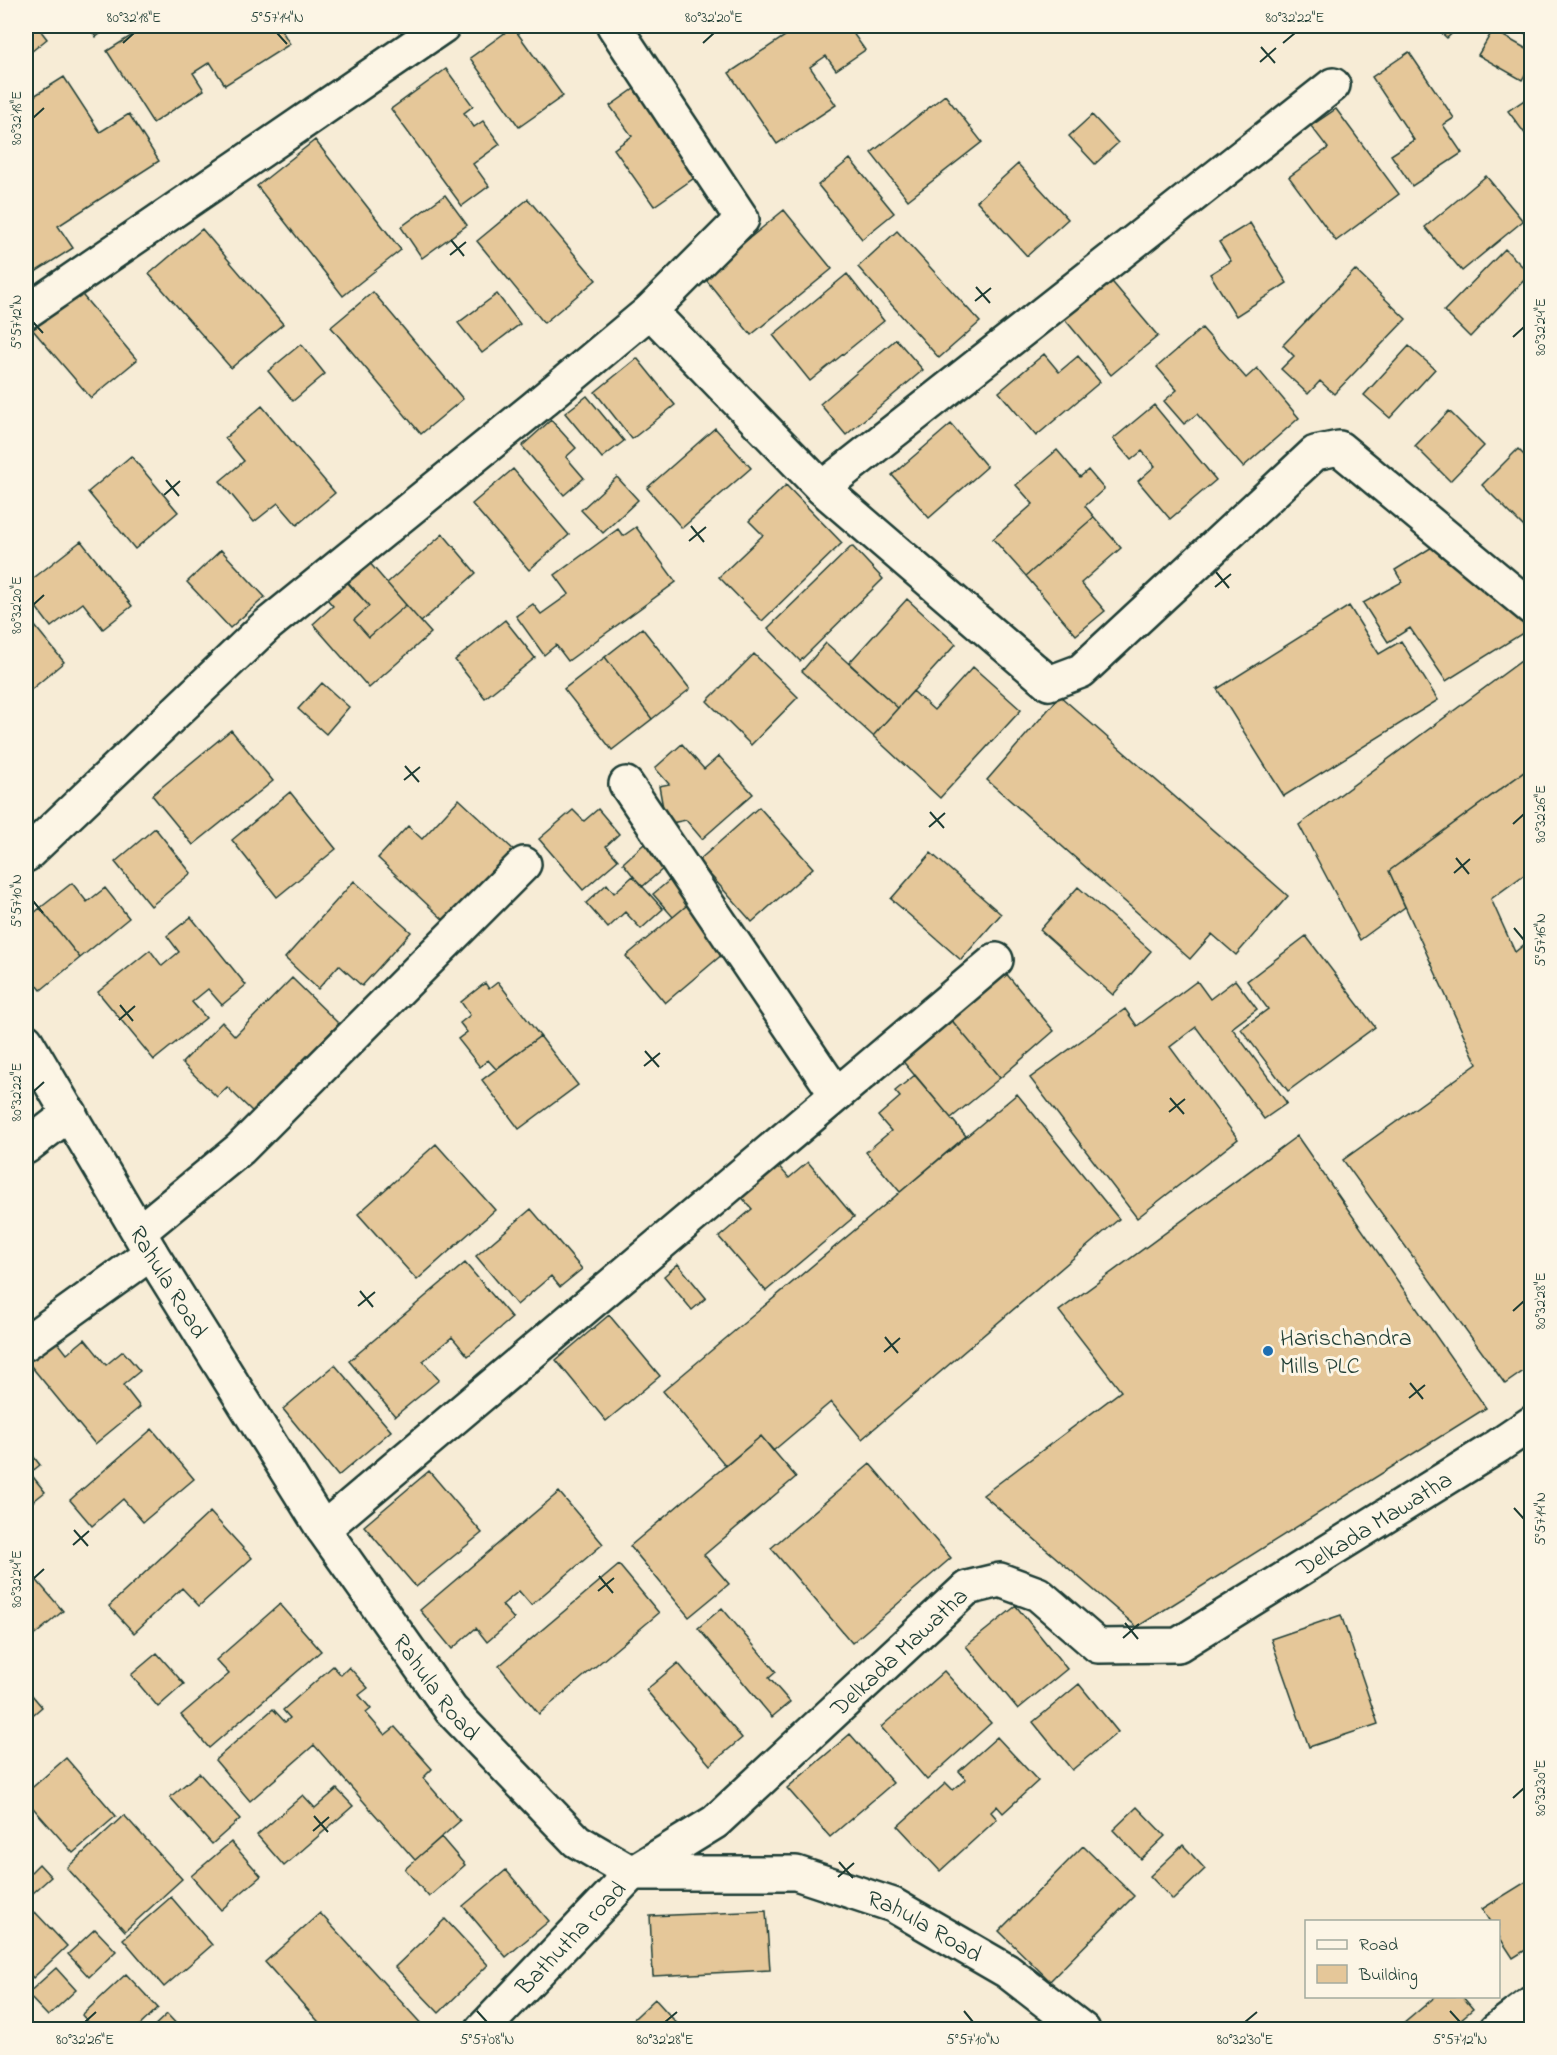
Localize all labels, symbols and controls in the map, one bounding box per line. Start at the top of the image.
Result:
text: 80°32'18"E [107,7,161,29]
text: 5°57'14"N [250,7,304,29]
text: 80°32'20"E [685,7,743,29]
text: 80°32'22"E [1266,7,1324,29]
text: 80°32'18"E [6,91,28,145]
text: 5°57'12"N [6,295,28,349]
text: 80°32'24"E [1530,298,1552,356]
text: 80°32'20"E [6,576,28,634]
text: 80°32'26"E [1530,785,1552,843]
text: 5°57'10"N [6,874,28,928]
text: 5°57'16"N [1530,913,1552,967]
text: 80°32'22"E [6,1063,28,1121]
street label: Rahula Road [119,1220,215,1346]
text: 80°32'28"E [1530,1272,1552,1330]
place label: Harischandra Mills PLC [1280,1322,1412,1385]
marker: Harischandra Mills PLC [1261,1344,1275,1358]
street label: Delkada Mawatha [1290,1464,1460,1587]
text: 5°57'14"N [1530,1492,1552,1546]
text: 80°32'24"E [6,1550,28,1608]
street label: Delkada Mawatha [823,1580,977,1727]
street label: Rahula Road [383,1628,487,1750]
text: 80°32'30"E [1530,1760,1552,1816]
street label: Bathutha road [508,1874,636,2005]
street label: Rahula Road [862,1883,988,1973]
legend [1305,1920,1500,1998]
text: Road [1359,1933,1398,1959]
text: Building [1358,1963,1418,1990]
text: 80°32'26"E [56,2029,114,2051]
text: 5°57'08"N [460,2029,514,2051]
text: 80°32'28"E [636,2029,694,2051]
text: 5°57'10"N [946,2029,1000,2051]
text: 80°32'30"E [1217,2029,1273,2051]
text: 5°57'12"N [1433,2029,1487,2051]

